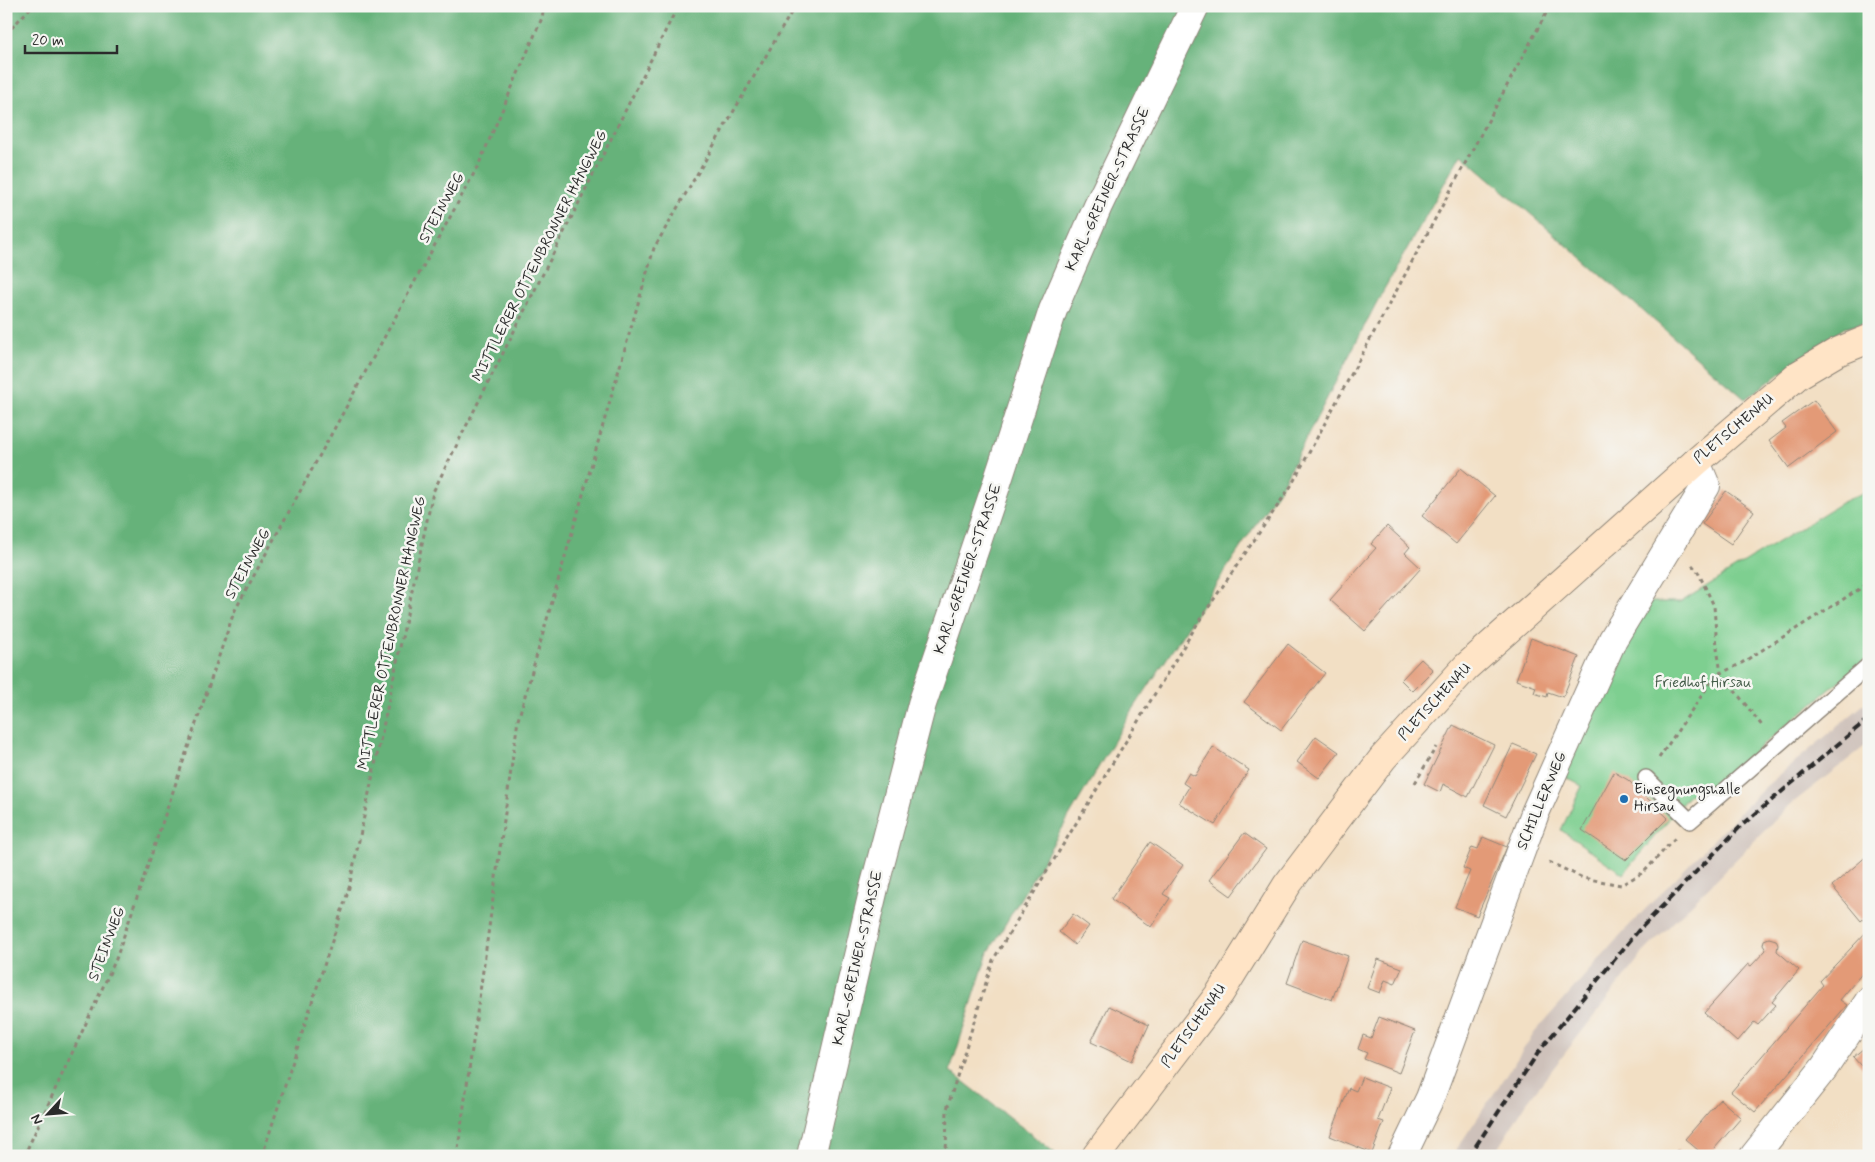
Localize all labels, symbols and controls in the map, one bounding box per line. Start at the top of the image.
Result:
scale bar [25,22,118,54]
text: 20 m [32,31,64,51]
street label: KARL-GREINER-STRASSE [1061,103,1155,274]
street label: MITTLERER OTTENBRONNER HANGWEG [468,127,612,385]
street label: STEINWEG [414,169,470,247]
street label: PLETSCHENAU [1690,389,1778,469]
street label: KARL-GREINER-STRASSE [929,481,1007,657]
street label: MITTLERER OTTENBRONNER HANGWEG [353,494,431,772]
street label: STEINWEG [220,525,276,603]
street label: PLETSCHENAU [1394,659,1476,745]
park label: Friedhof Hirsau [1655,673,1751,693]
street label: SCHILLERWEG [1512,749,1572,853]
place label: Einsegnungshalle Hirsau [1634,780,1741,817]
marker: Einsegnungshalle Hirsau [1618,793,1630,805]
street label: KARL-GREINER-STRASSE [828,868,888,1047]
street label: STEINWEG [84,904,130,984]
street label: PLETSCHENAU [1157,980,1231,1072]
north arrow [22,1090,72,1140]
text: N [27,1111,47,1127]

